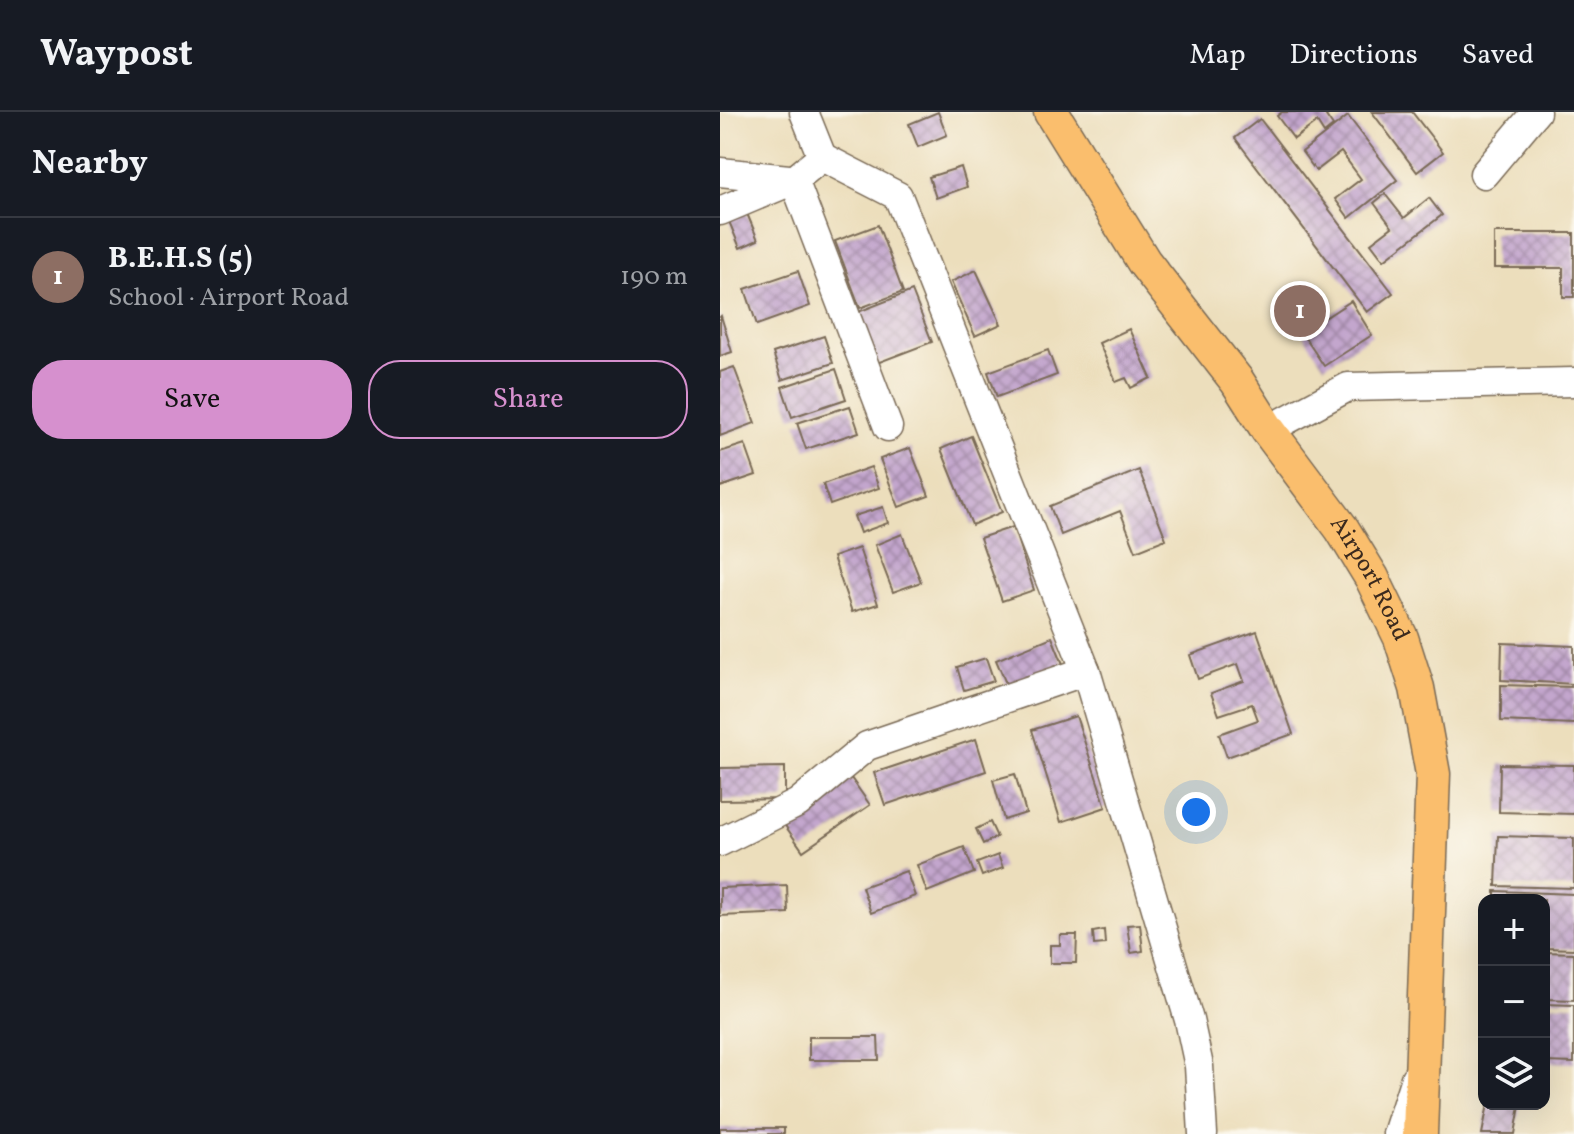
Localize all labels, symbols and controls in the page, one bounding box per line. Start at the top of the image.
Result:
text: Waypost [40,29,193,82]
text: Map [1190,36,1246,75]
text: Directions [1290,36,1418,75]
text: Saved [1462,36,1534,75]
text: Nearby [32,141,148,188]
text: B.E.H.S (5) [108,238,252,280]
text: 1 [53,259,63,295]
text: 190 m [620,259,688,295]
text: School · Airport Road [108,280,349,316]
pin: 1 [1274,281,1326,341]
button: Save [32,360,352,439]
button: Share [368,360,688,439]
street label: Airport Road [1321,509,1417,647]
your location [1176,792,1216,832]
map controls [1478,894,1550,1110]
button: + [1478,894,1550,966]
button: − [1478,966,1550,1038]
button: layers [1478,1038,1550,1110]

